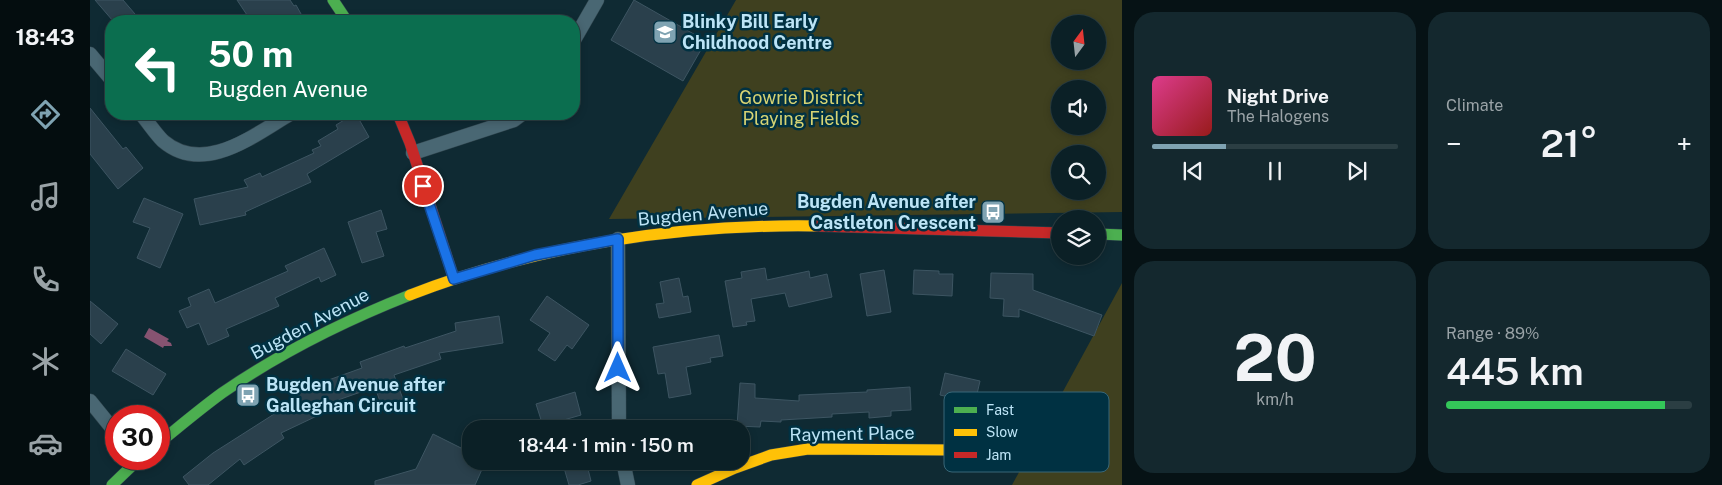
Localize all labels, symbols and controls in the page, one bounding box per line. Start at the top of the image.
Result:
place label: Blinky Bill Early Childhood Centre [682,11,832,53]
north arrow [1051,15,1106,70]
map controls [1051,15,1106,265]
school or university icon: Blinky Bill Early Childhood Centre [652,19,678,45]
text: 18:43 [15,24,75,50]
text: 50 m [208,34,293,75]
icon: left [125,35,190,100]
text: Bugden Avenue [208,76,368,102]
button: sound [1051,80,1106,135]
text: Night Drive [1227,85,1329,107]
park label: Gowrie District Playing Fields [739,87,863,129]
text: Climate [1446,96,1503,115]
icon: directions [28,97,63,132]
text: The Halogens [1227,107,1329,126]
text: 21° [1540,121,1598,166]
text: − [1446,127,1462,160]
text: + [1676,127,1692,160]
button: search [1051,145,1106,200]
icon: previous [1179,157,1207,185]
icon: pause [1261,157,1289,185]
icon: next [1343,157,1371,185]
pin [402,165,444,207]
icon: arrive [409,172,437,200]
icon: music [28,179,63,214]
place label: Bugden Avenue after Castleton Crescent [797,191,977,233]
street label: Bugden Avenue [637,197,769,230]
bus stop icon: Bugden Avenue after Castleton Crescent [980,199,1006,225]
button: layers [1051,210,1106,265]
icon: phone [28,262,63,297]
street label: Bugden Avenue [247,284,372,364]
text: 20 [1233,319,1317,396]
text: Range · 89% [1446,324,1539,343]
position arrow [591,341,643,393]
icon: climate [28,344,63,379]
text: 445 km [1446,349,1584,394]
place label: Bugden Avenue after Galleghan Circuit [266,374,446,416]
bus stop icon: Bugden Avenue after Galleghan Circuit [235,382,261,408]
text: km/h [1256,390,1294,409]
legend [944,392,1109,472]
text: Fast [986,402,1014,418]
speed limit sign: 30 [105,405,170,470]
street label: Rayment Place [789,422,915,445]
text: Slow [986,424,1018,440]
icon: car [28,426,63,461]
text: 18:44 · 1 min · 150 m [518,434,694,456]
text: Jam [986,447,1011,463]

